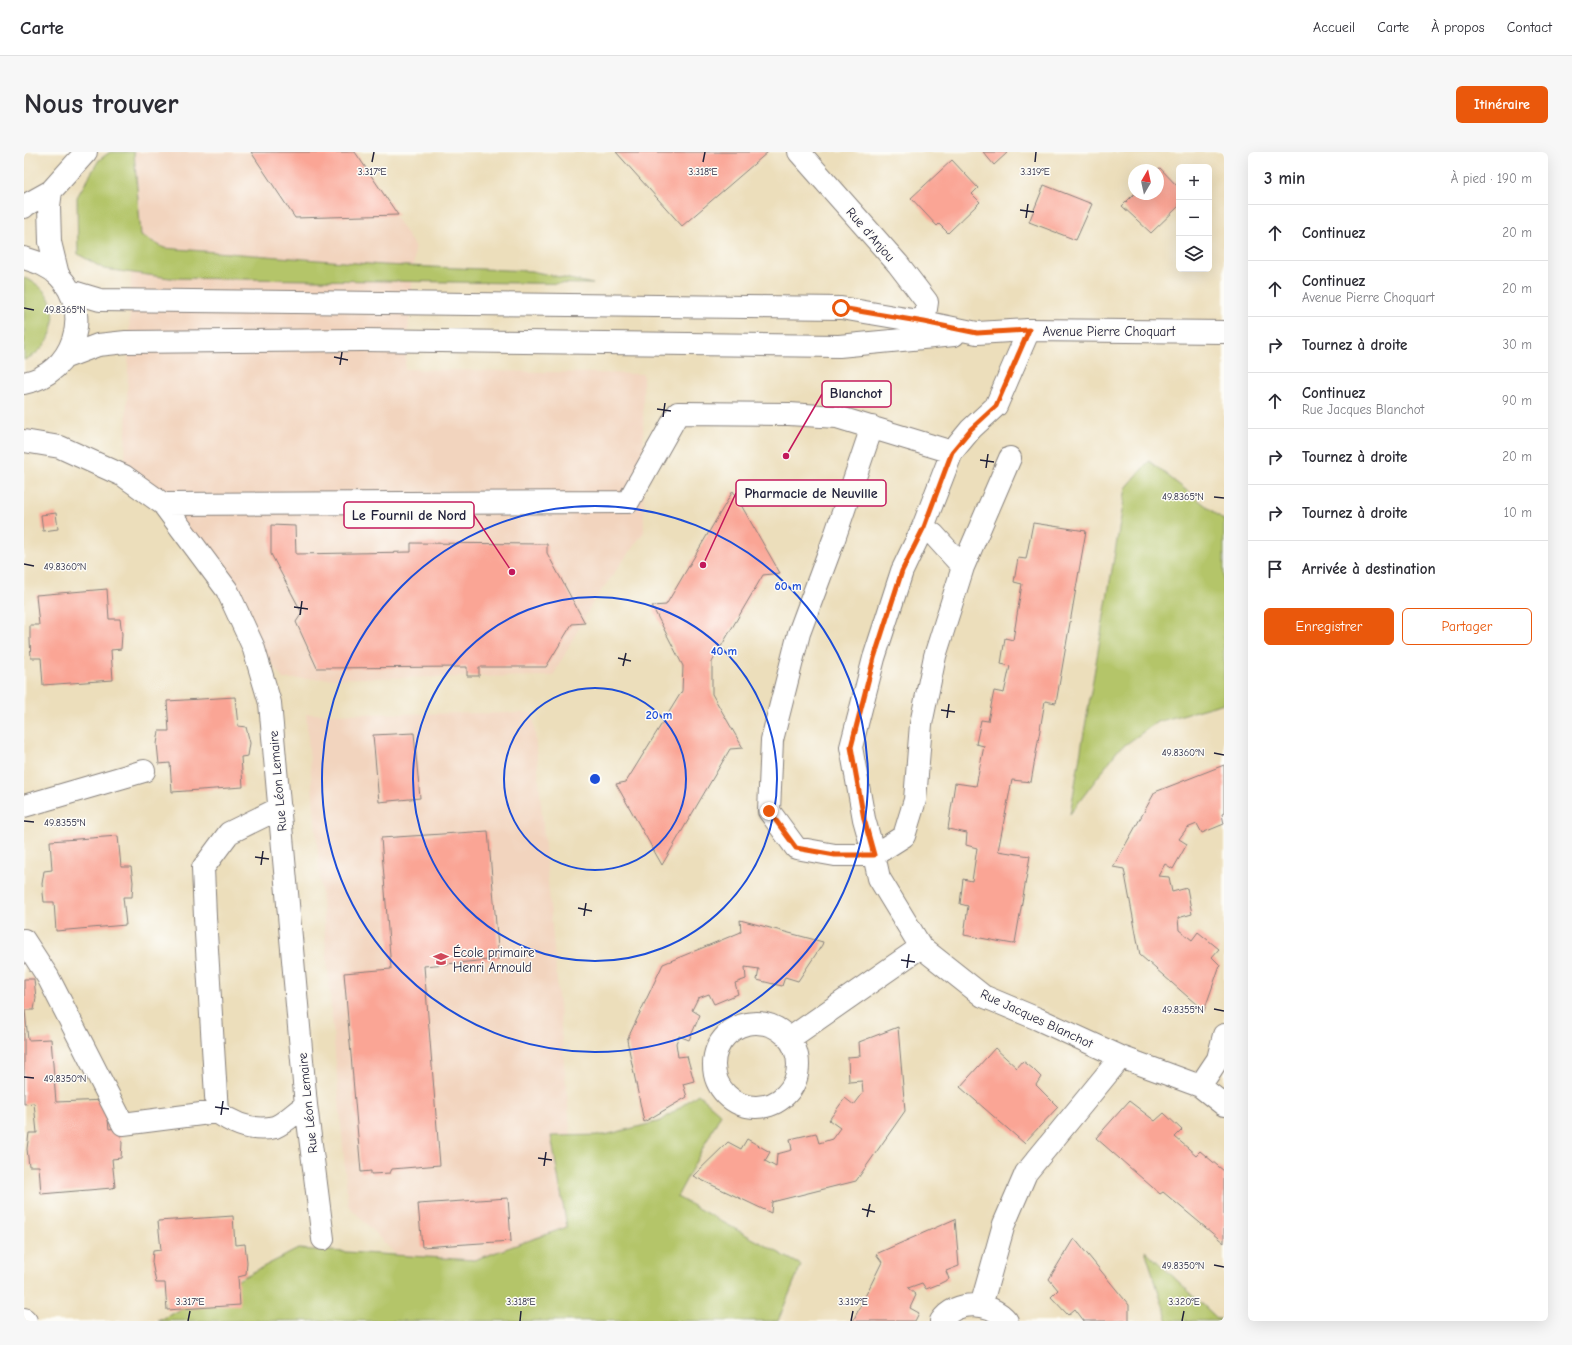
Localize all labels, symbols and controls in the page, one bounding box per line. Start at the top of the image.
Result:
text: Carte [20,17,64,39]
text: Accueil [1313,19,1355,36]
text: Carte [1377,19,1409,36]
text: À propos [1431,19,1485,36]
text: Contact [1507,19,1552,36]
button: Itinéraire [1456,86,1548,123]
text: Nous trouver [24,88,179,120]
north arrow [1128,164,1164,200]
map controls [1176,164,1212,272]
button: + [1176,164,1212,200]
text: 3.317°E [358,166,386,178]
text: 3.318°E [688,166,718,178]
text: 3.319°E [1020,166,1050,178]
text: 3 min [1264,169,1305,188]
text: À pied · 190 m [1451,171,1532,186]
button: − [1176,200,1212,236]
street label: Rue d'Anjou [843,204,898,264]
icon: ahead [1264,222,1286,244]
text: Continuez [1302,224,1365,242]
text: 20 m [1502,225,1532,240]
button: layers [1176,236,1212,272]
text: Continuez [1302,272,1365,290]
icon: ahead [1264,278,1286,300]
text: 20 m [1502,281,1532,296]
text: Avenue Pierre Choquart [1302,290,1434,305]
route start [832,299,850,317]
text: 49.8365°N [44,304,86,316]
street label: Avenue Pierre Choquart [1043,324,1176,339]
icon: right [1264,334,1286,356]
text: Tournez à droite [1302,336,1407,354]
text: 30 m [1502,337,1532,352]
callout: Blanchot [822,381,891,407]
text: Continuez [1302,384,1365,402]
text: Blanchot [830,385,883,402]
icon: ahead [1264,390,1286,412]
text: 90 m [1502,393,1532,408]
text: Rue Jacques Blanchot [1302,402,1424,417]
icon: right [1264,446,1286,468]
text: Tournez à droite [1302,448,1407,466]
text: 20 m [1502,449,1532,464]
callout: Pharmacie de Neuville [736,480,886,506]
text: Pharmacie de Neuville [744,485,878,502]
text: 49.8365°N [1162,491,1204,503]
callout: Le Fournil de Nord [344,502,474,528]
icon: right [1264,502,1286,524]
text: Tournez à droite [1302,504,1407,522]
text: 10 m [1504,505,1532,520]
text: Le Fournil de Nord [352,507,466,524]
icon: arrive [1264,558,1286,580]
text: Arrivée à destination [1302,560,1436,578]
text: 49.8360°N [44,561,86,573]
text: 60 m [775,579,801,593]
button: Enregistrer [1264,608,1394,645]
button: Partager [1402,608,1532,645]
text: 40 m [711,644,737,658]
text: 20 m [646,708,672,722]
street label: Rue Léon Lemaire [266,729,289,832]
text: 49.8360°N [1162,747,1204,759]
centre of rings [588,772,602,786]
route end [760,802,778,820]
text: 49.8355°N [44,817,86,829]
place label: École primaire Henri Arnould [453,944,535,975]
school or university icon: École primaire Henri Arnould [432,950,450,968]
street label: Rue Jacques Blanchot [978,986,1097,1052]
text: 49.8355°N [1162,1004,1204,1016]
street label: Rue Léon Lemaire [295,1051,320,1154]
text: 49.8350°N [44,1073,86,1085]
text: 49.8350°N [1162,1260,1204,1272]
text: 3.317°E [176,1296,204,1308]
text: 3.318°E [506,1296,536,1308]
text: 3.319°E [838,1296,868,1308]
text: 3.320°E [1168,1296,1200,1308]

